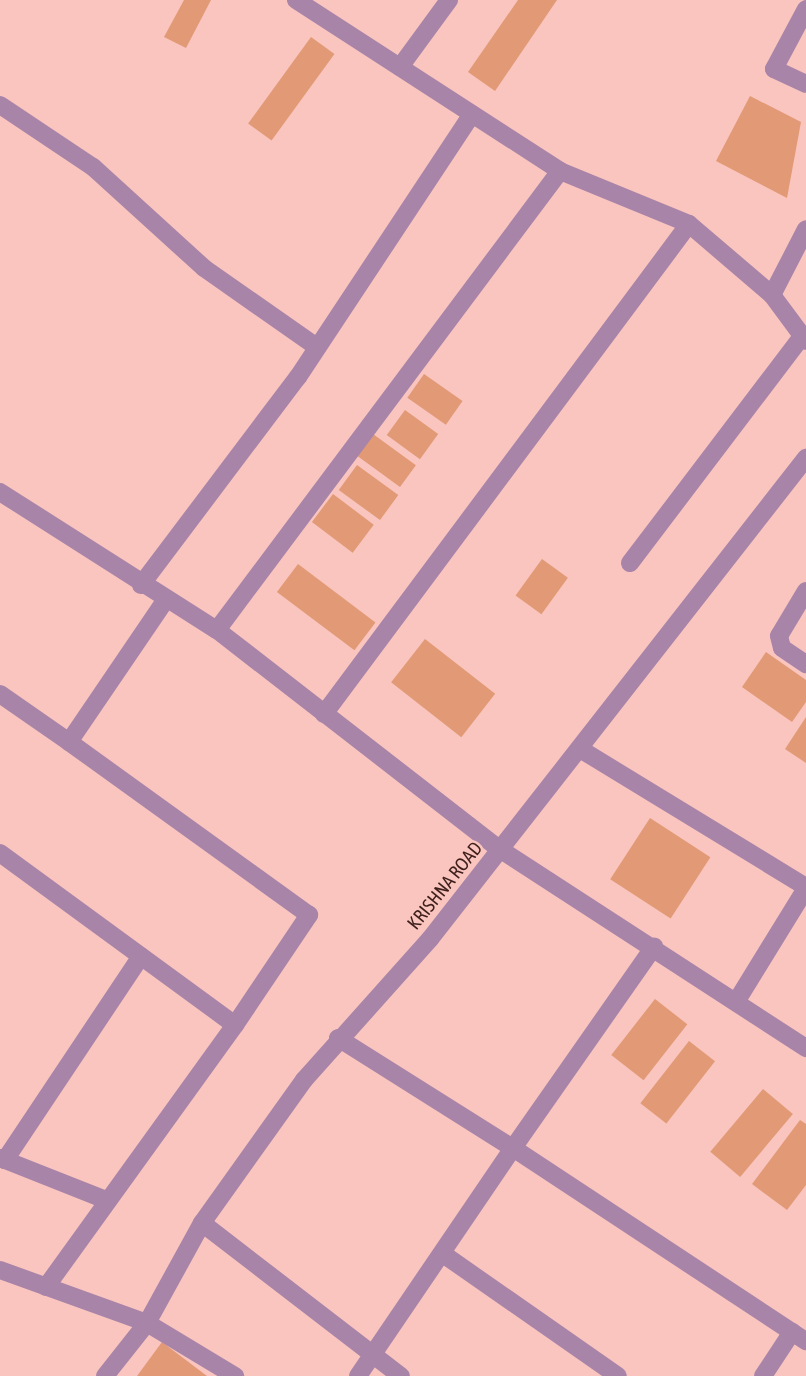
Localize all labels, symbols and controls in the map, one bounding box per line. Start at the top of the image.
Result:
street label: KRISHNA ROAD [403,838,487,934]

